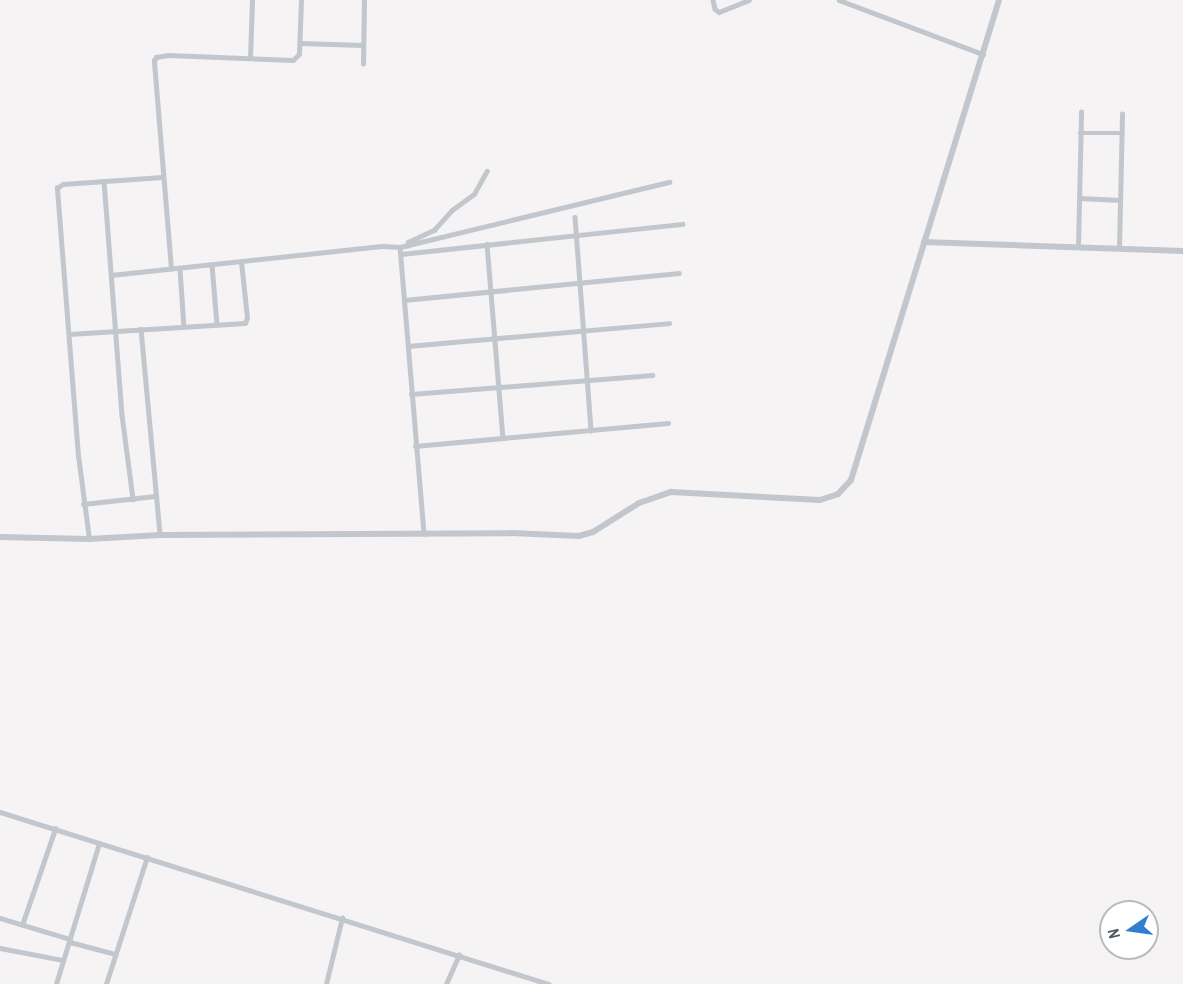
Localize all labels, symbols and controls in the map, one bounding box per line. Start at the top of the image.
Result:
north arrow [1099,900,1159,960]
text: N [1102,927,1125,941]

